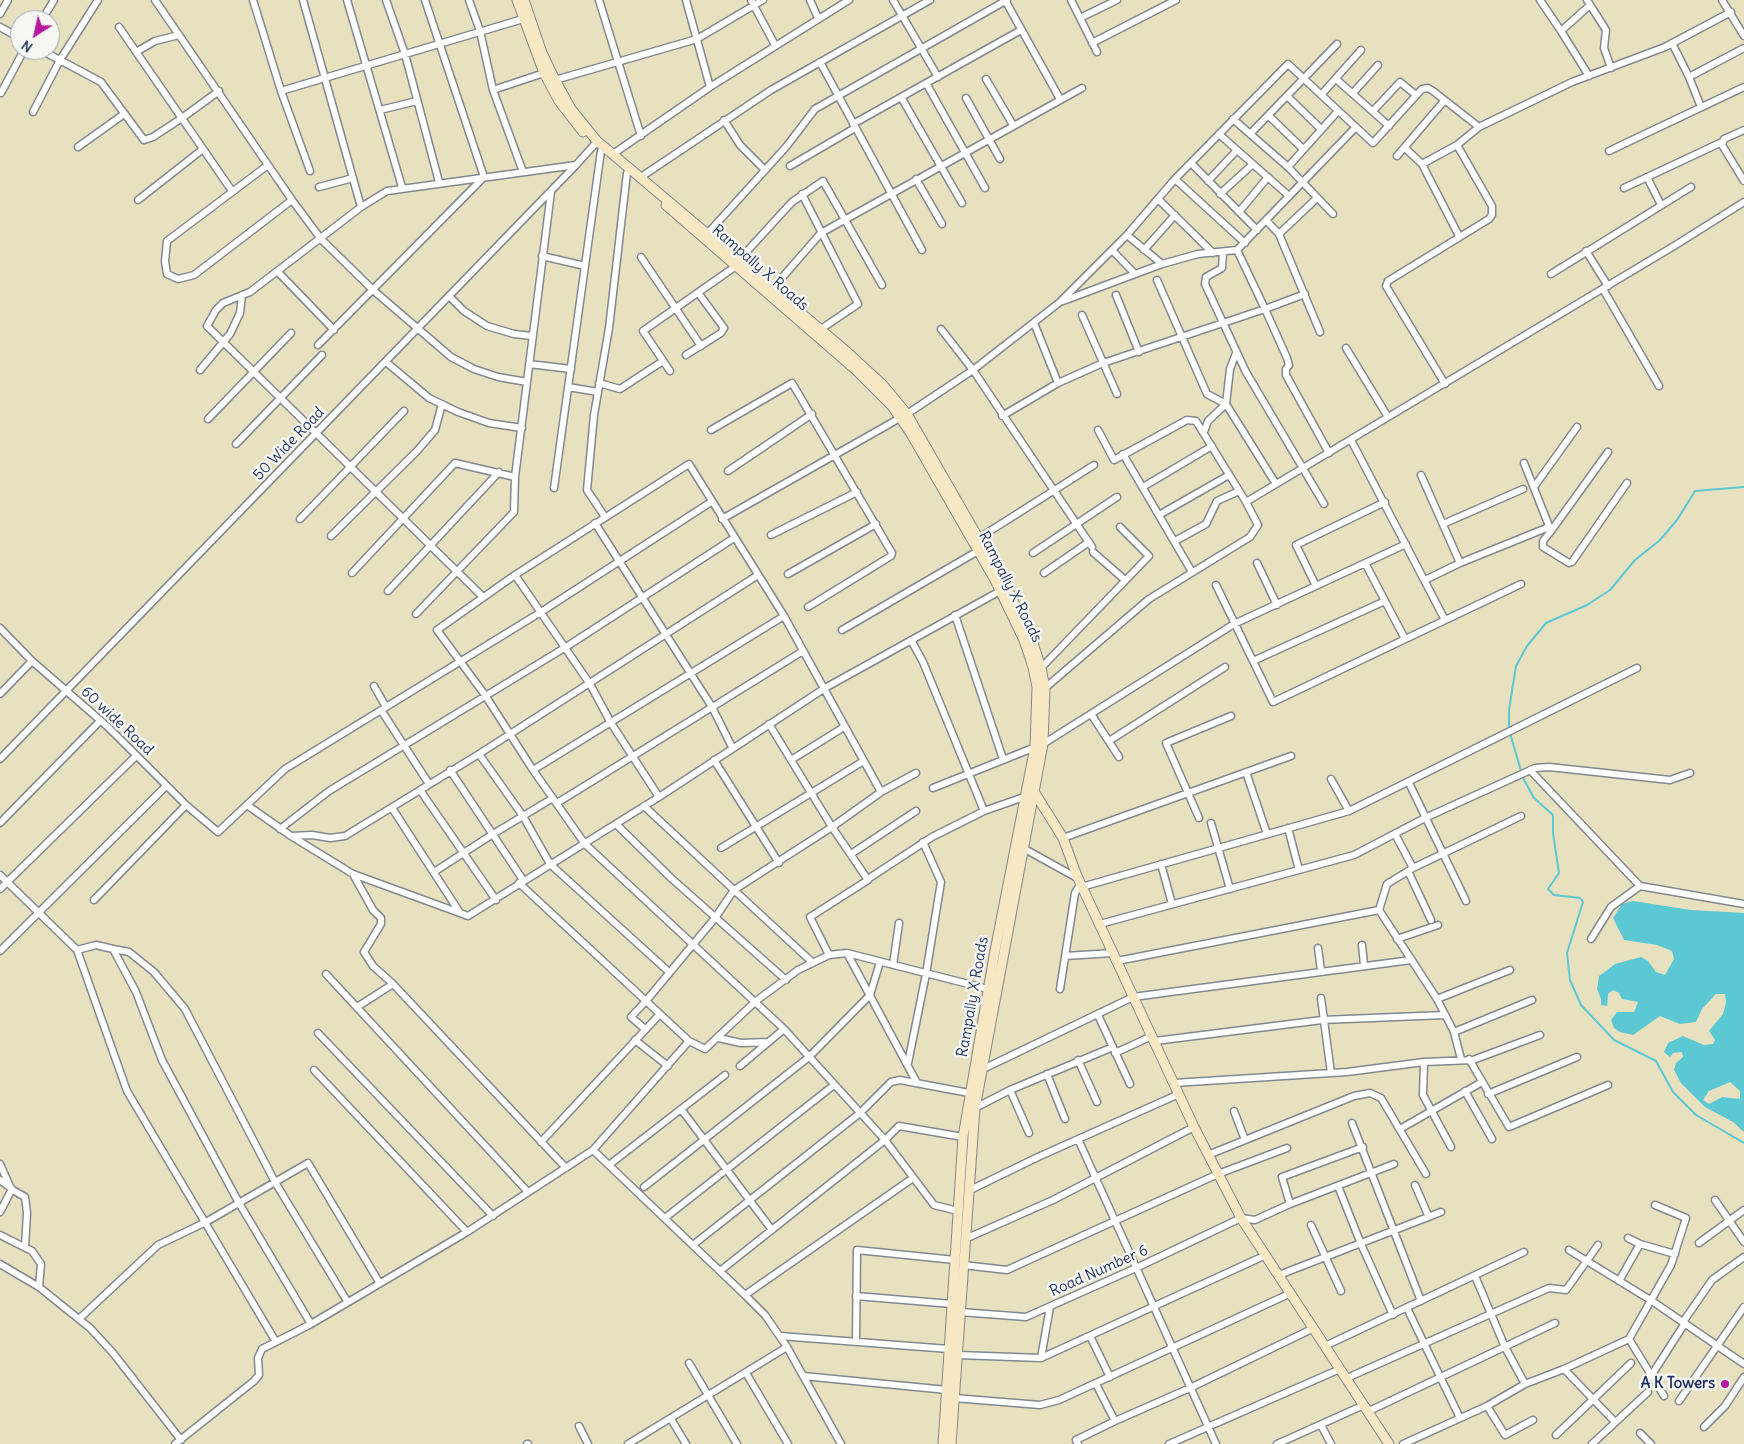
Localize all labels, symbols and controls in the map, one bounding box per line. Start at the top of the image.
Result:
north arrow [10,10,60,60]
text: N [18,36,36,57]
street label: Rampally X Roads [708,221,812,315]
street label: 50 Wide Road [250,404,328,484]
street label: Rampally X Roads [974,529,1046,645]
street label: 60 wide Road [77,683,157,759]
street label: Rampally X Roads [954,935,992,1059]
street label: Road Number 6 [1047,1241,1151,1301]
place label: A K Towers [1641,1375,1715,1393]
marker: A K Towers [1719,1378,1731,1390]

